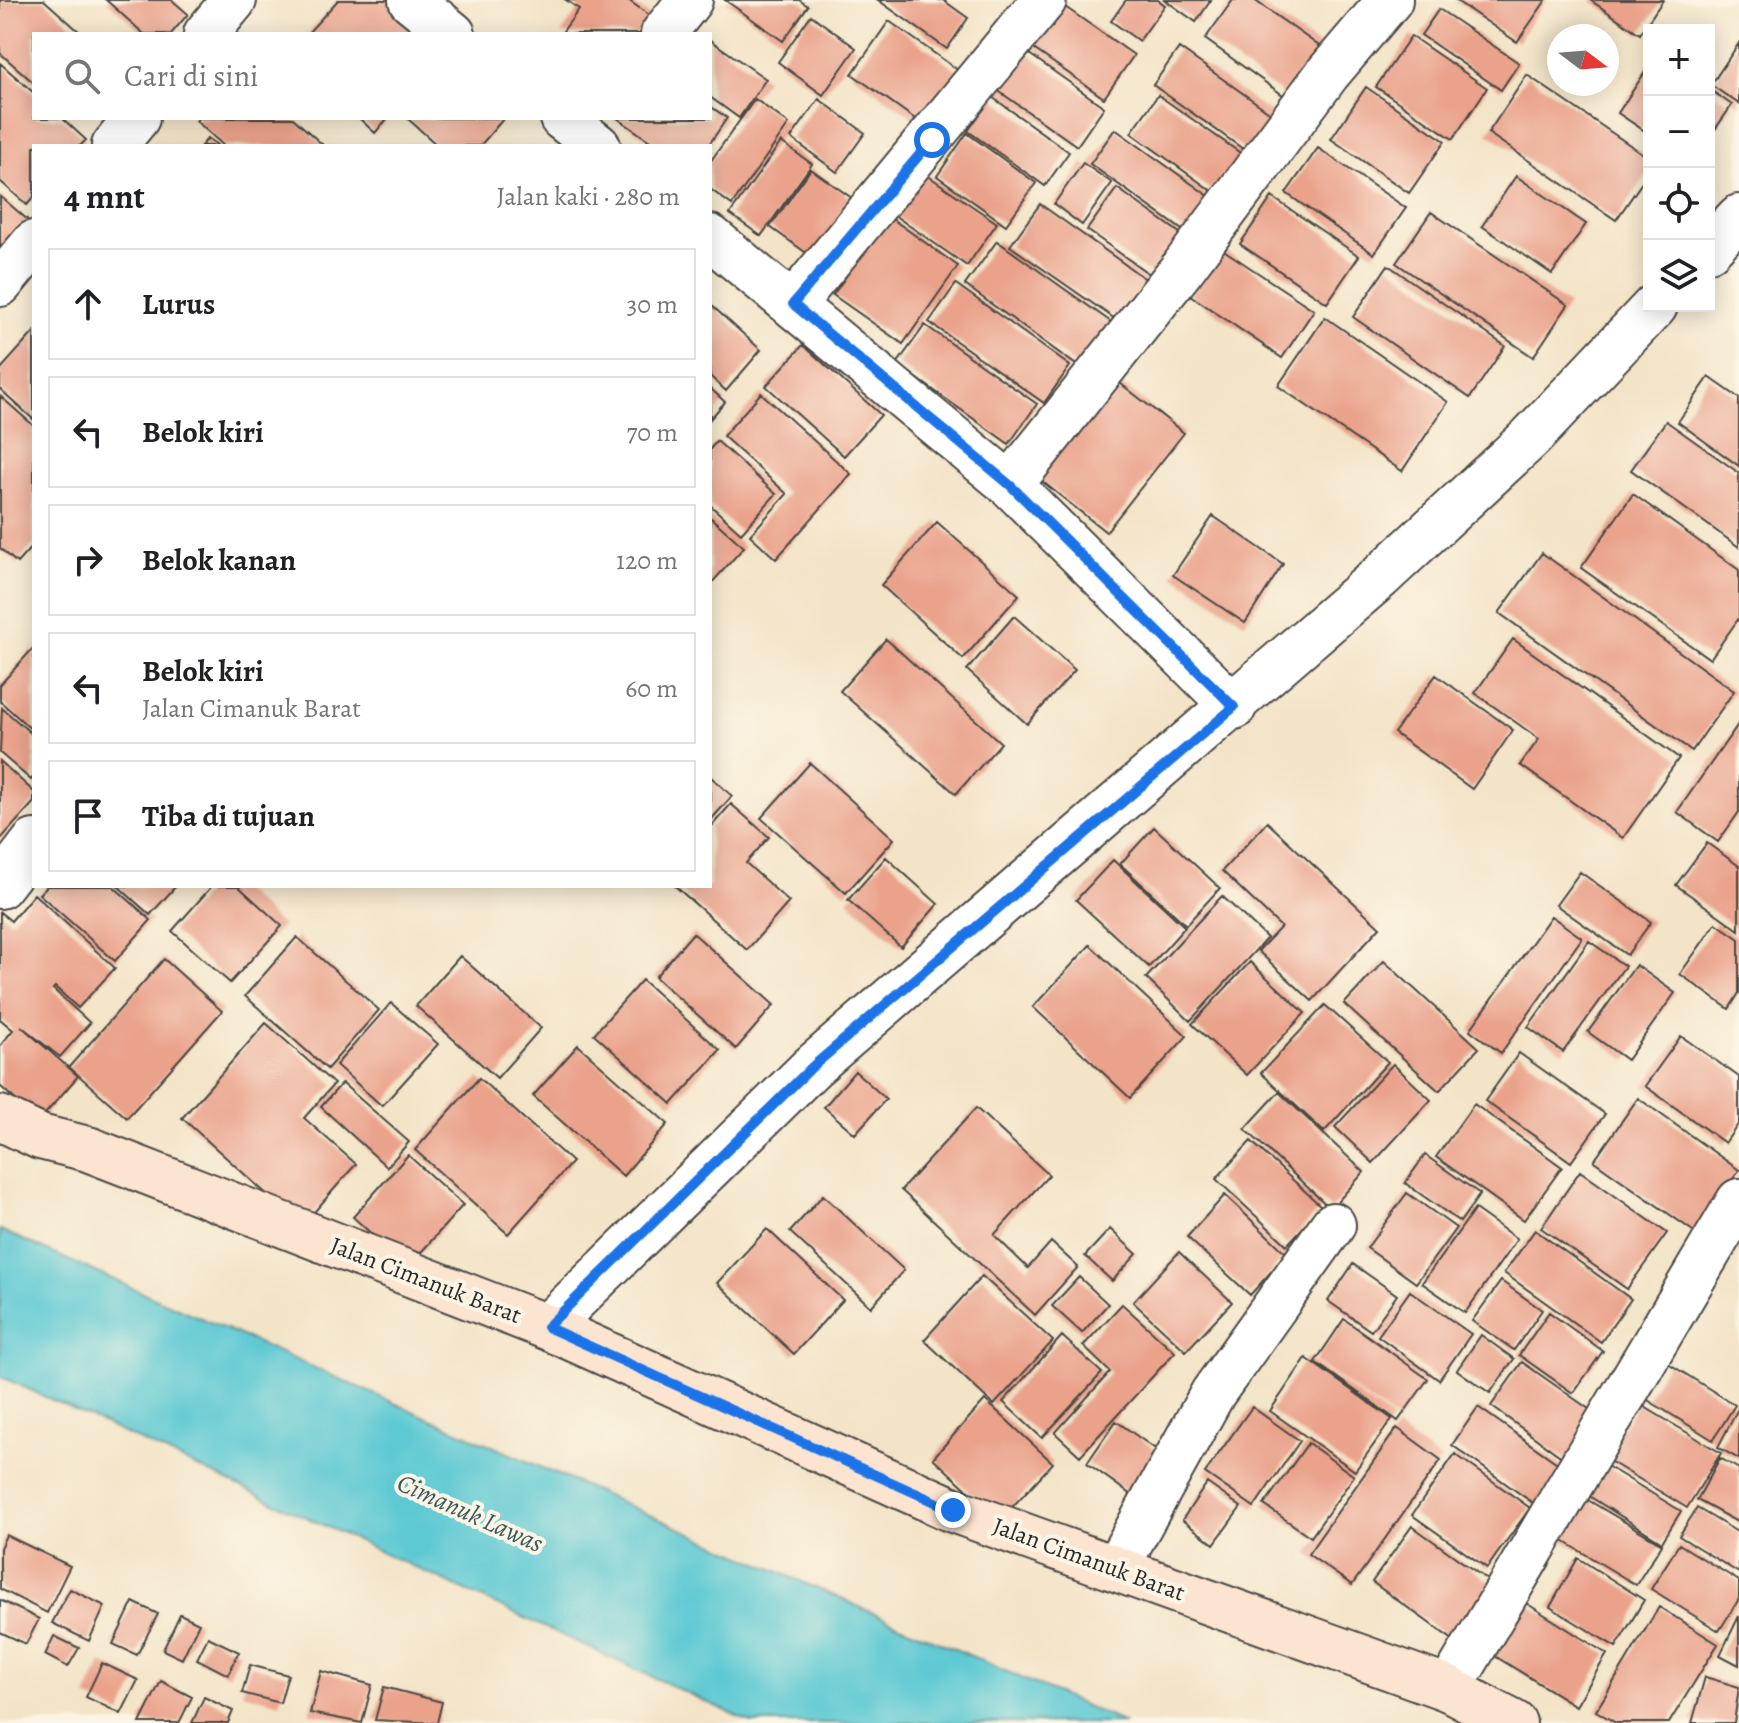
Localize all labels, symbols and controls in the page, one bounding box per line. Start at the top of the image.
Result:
north arrow [1547,24,1619,96]
map controls [1643,24,1715,312]
button: + [1643,24,1715,96]
search box [32,32,712,120]
icon: search [60,54,104,98]
text: Cari di sini [124,56,259,96]
button: − [1643,96,1715,168]
route start [914,122,950,158]
button: locate [1643,168,1715,240]
text: 4 mnt [64,173,145,220]
text: Jalan kaki · 280 m [496,179,680,214]
button: layers [1643,240,1715,312]
icon: ahead [66,282,110,326]
text: Lurus [142,284,215,324]
text: 30 m [627,287,678,322]
icon: left [66,410,110,454]
text: Belok kiri [142,412,264,452]
text: 70 m [626,415,678,450]
icon: right [66,538,110,582]
text: Belok kanan [142,540,296,580]
text: 120 m [616,543,678,578]
text: Belok kiri [142,651,264,691]
icon: left [66,666,110,710]
text: 60 m [625,671,678,706]
text: Jalan Cimanuk Barat [142,691,361,726]
icon: arrive [66,794,110,838]
text: Tiba di tujuan [142,796,315,836]
street label: Jalan Cimanuk Barat [326,1229,526,1331]
water label: Cimanuk Lawas [391,1465,549,1561]
route end [935,1492,971,1528]
street label: Jalan Cimanuk Barat [989,1509,1190,1609]

